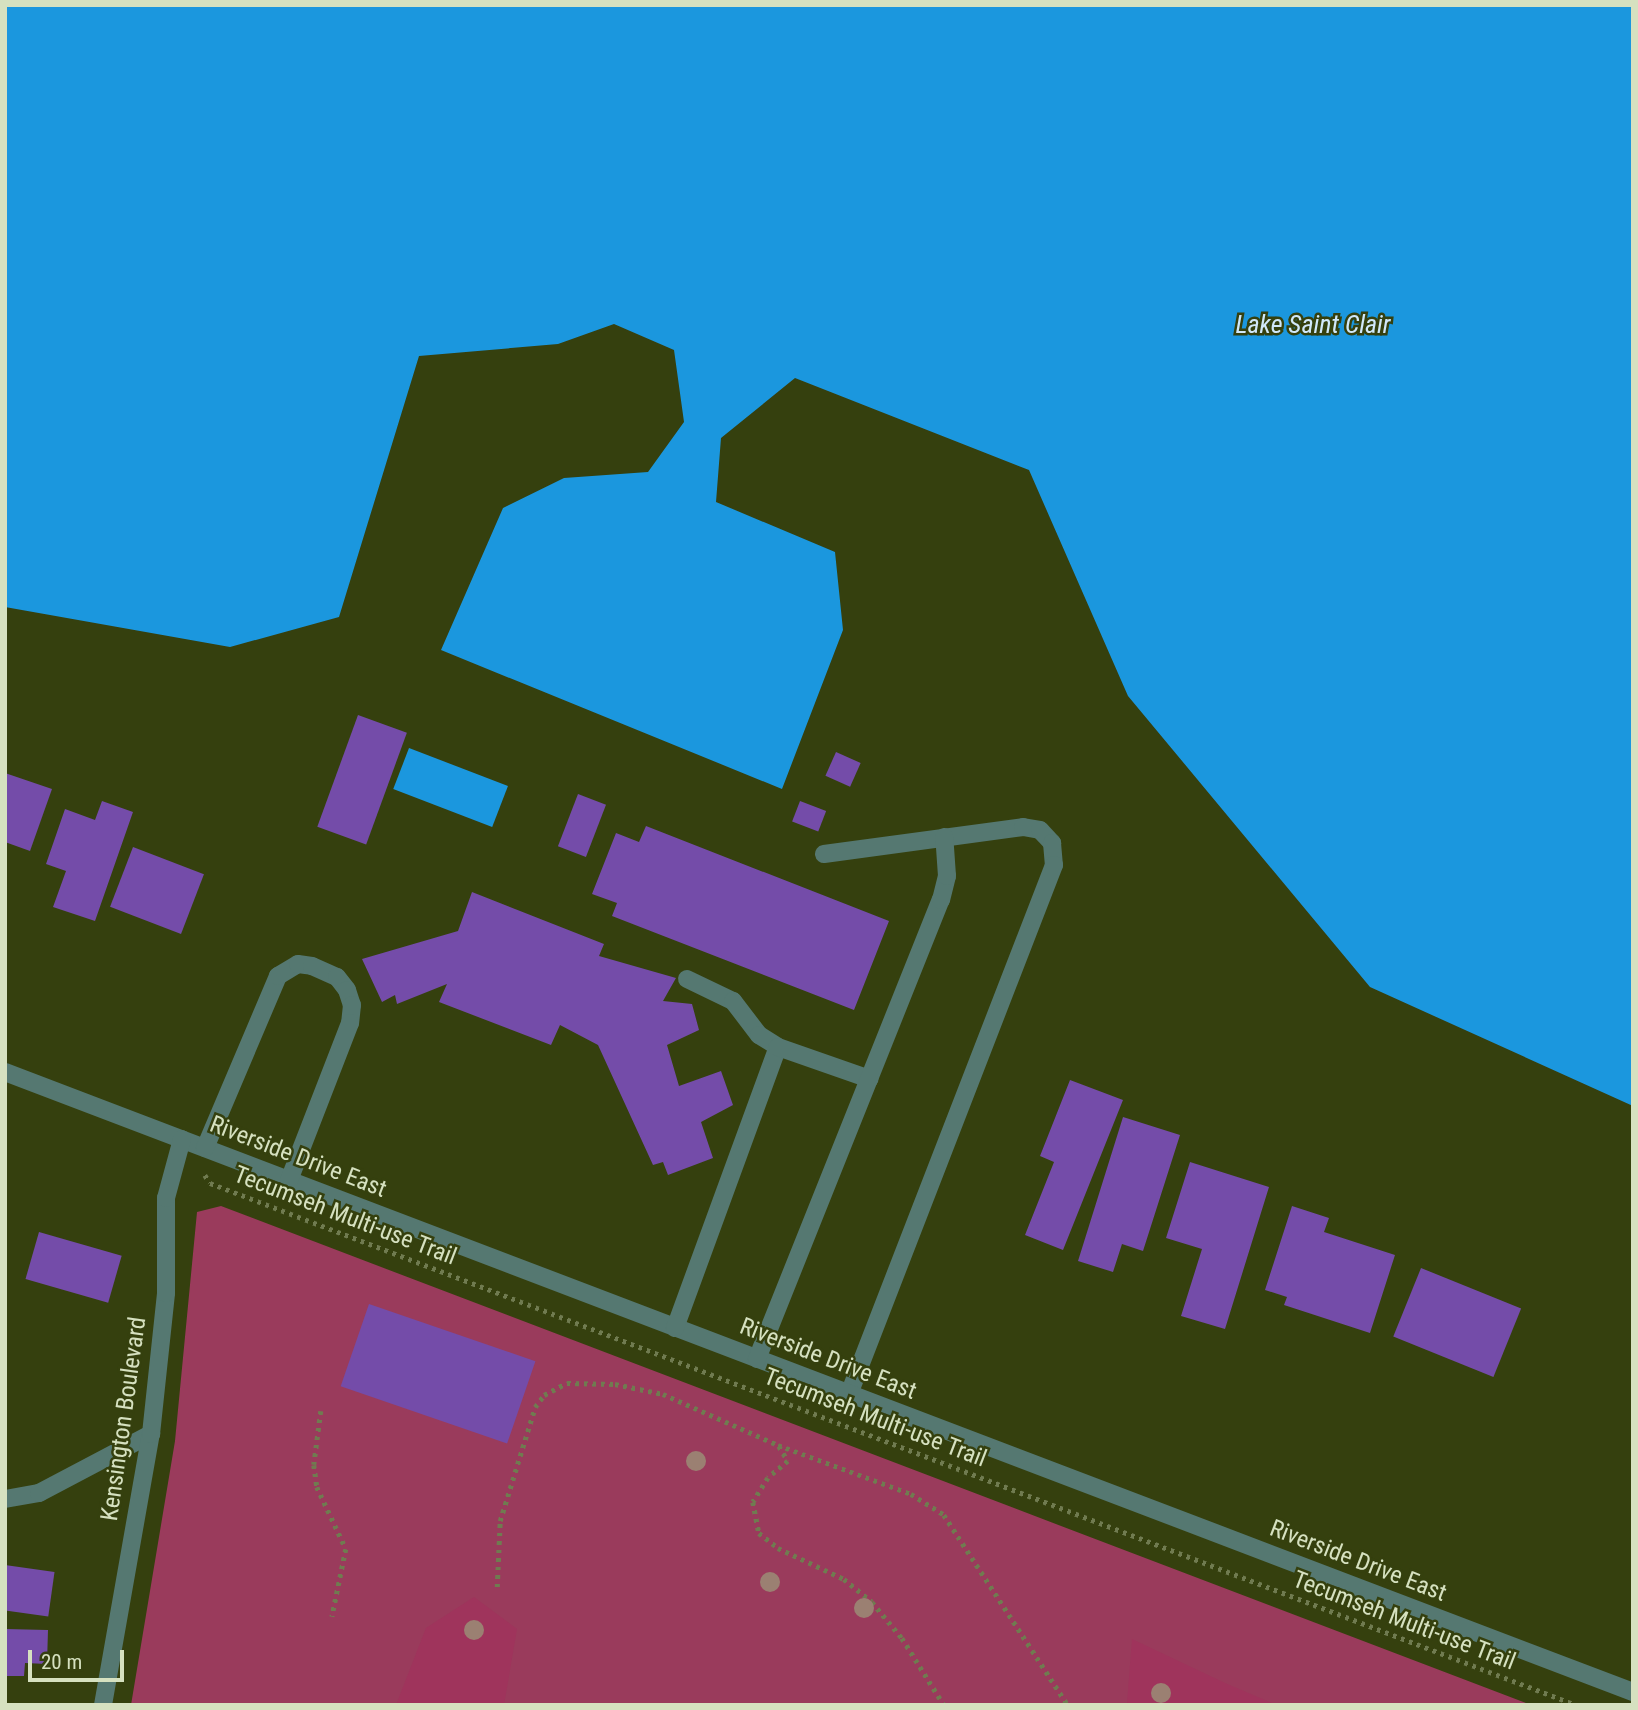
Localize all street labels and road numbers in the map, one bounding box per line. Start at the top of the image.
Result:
street label: Riverside Drive East [206,1110,390,1204]
street label: Tecumseh Multi-use Trail [229,1160,461,1272]
street label: Riverside Drive East [736,1312,920,1406]
street label: Kensington Boulevard [95,1315,153,1523]
street label: Tecumseh Multi-use Trail [759,1362,991,1474]
street label: Riverside Drive East [1266,1514,1450,1608]
street label: Tecumseh Multi-use Trail [1288,1565,1520,1677]

